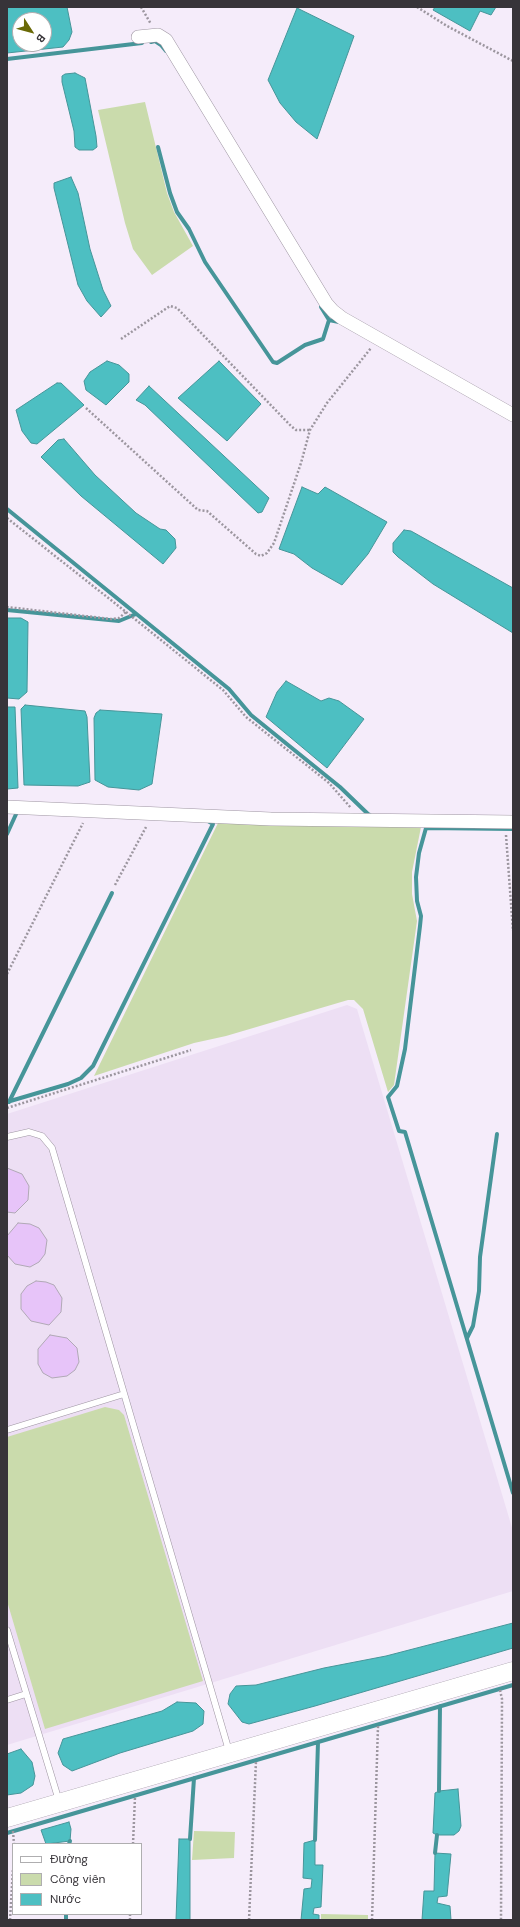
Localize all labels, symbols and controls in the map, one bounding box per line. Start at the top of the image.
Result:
north arrow [12,12,52,52]
text: B [33,32,49,45]
legend [12,1843,142,1915]
text: Đường [50,1851,88,1867]
text: Công viên [50,1871,105,1887]
text: Nước [50,1891,81,1907]

